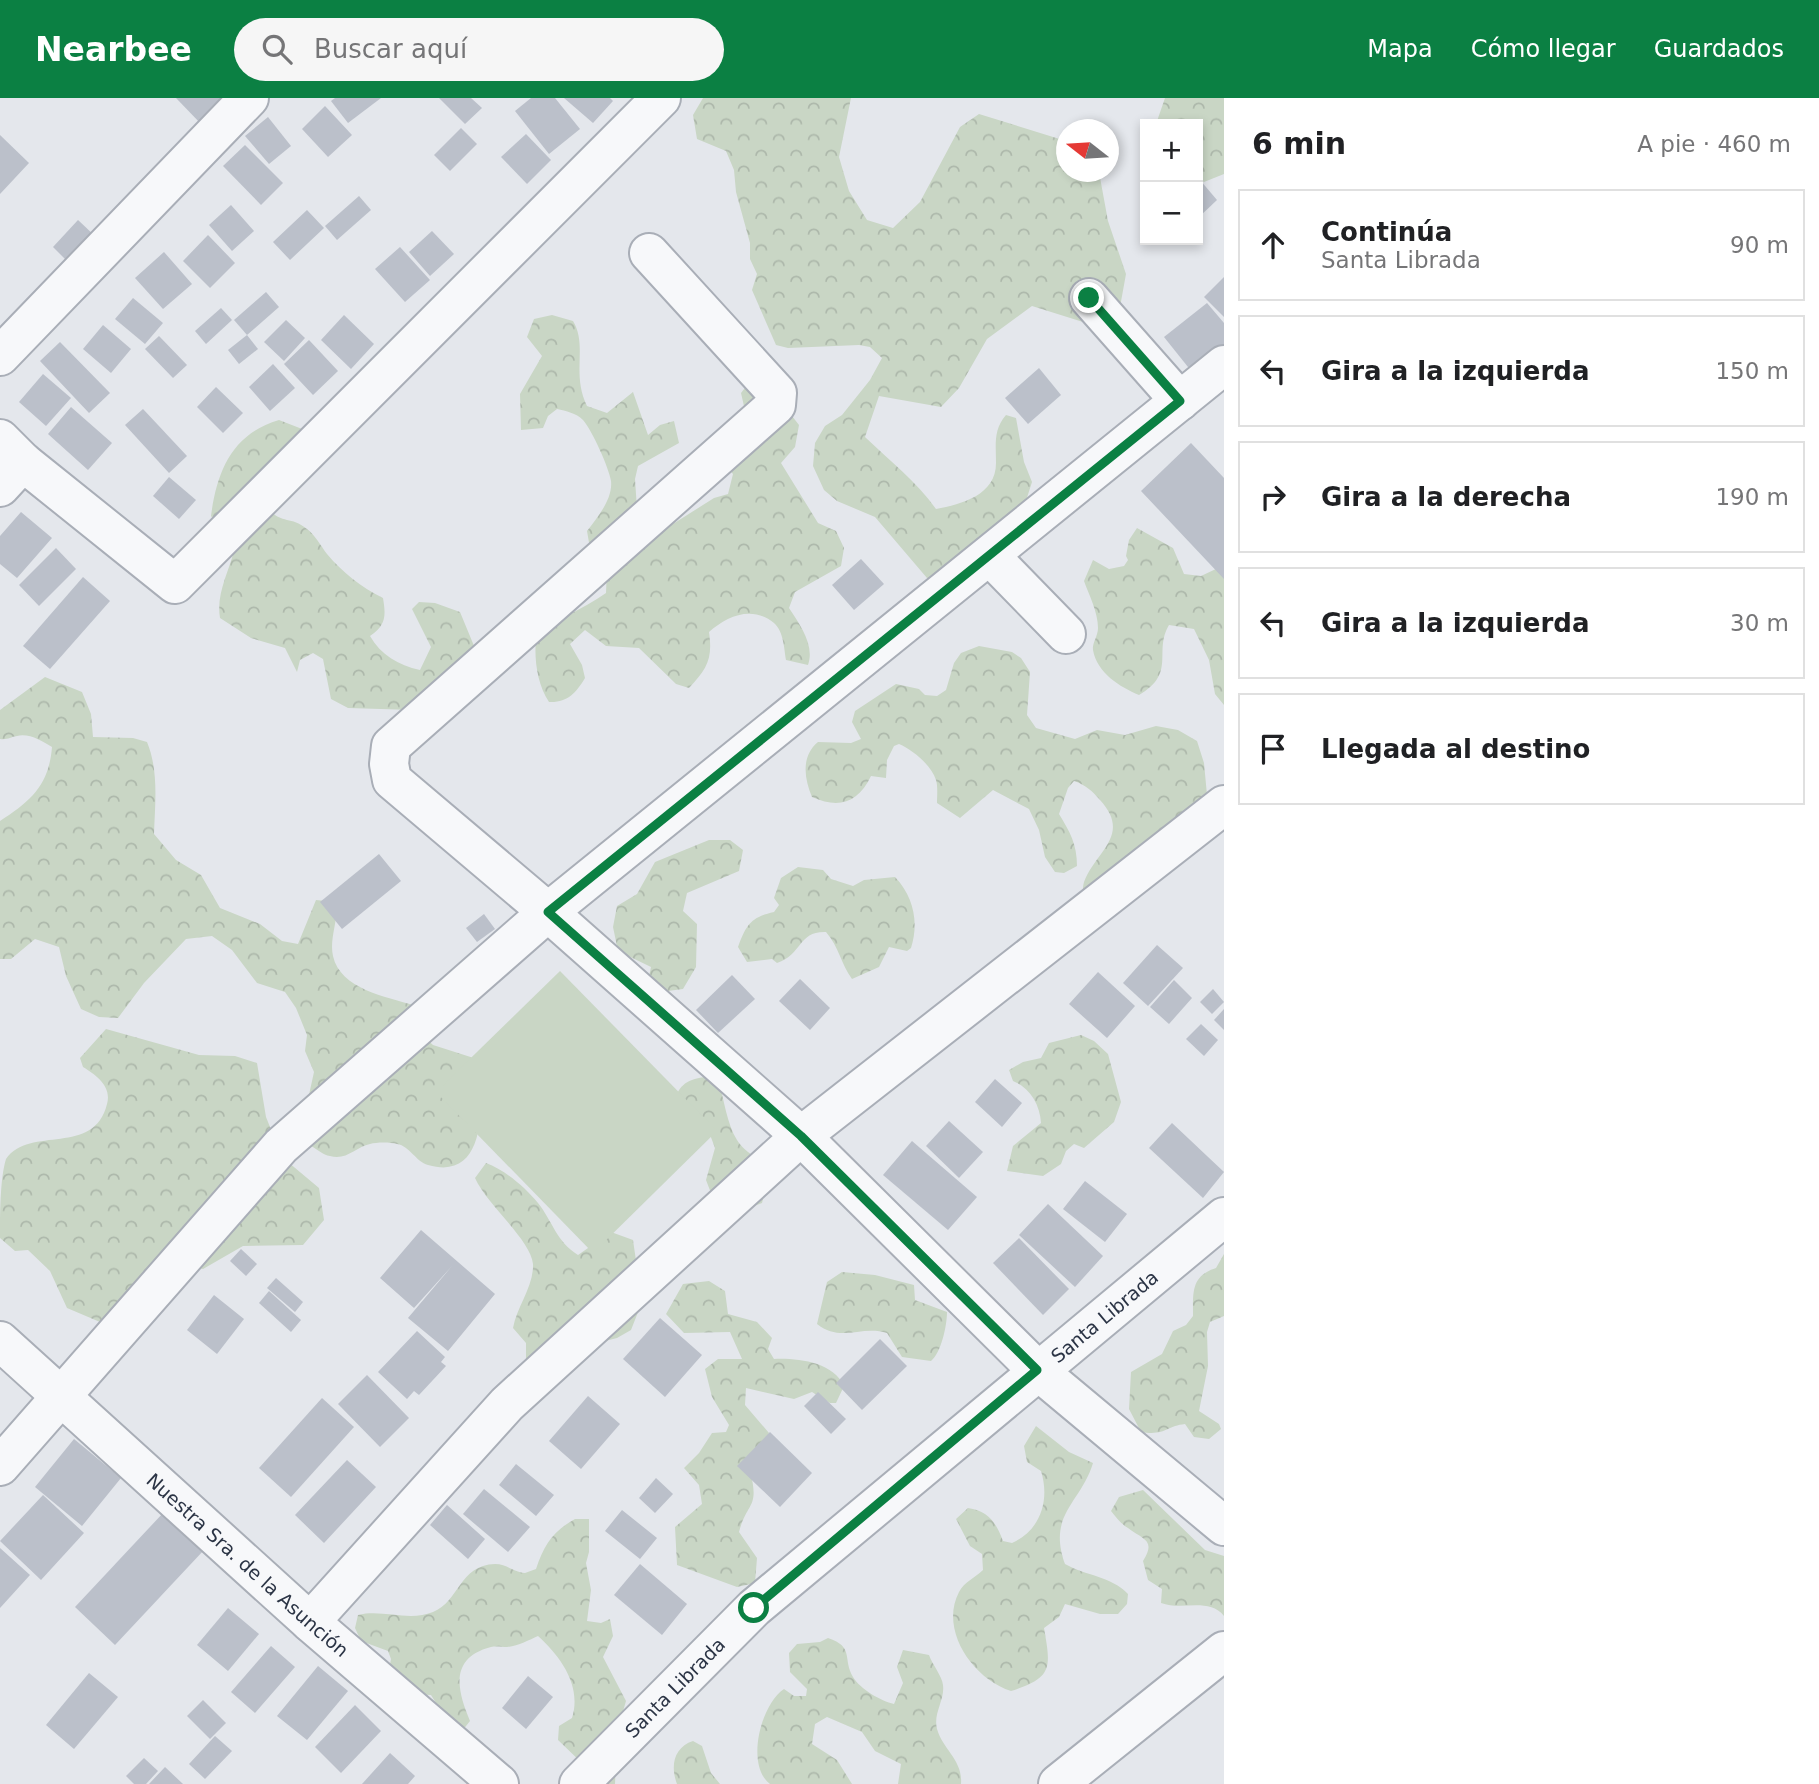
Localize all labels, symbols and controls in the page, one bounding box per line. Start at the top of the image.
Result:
search box [234,18,724,81]
text: Nearbee [35,30,192,69]
icon: search [258,30,296,68]
text: Buscar aquí [314,34,467,64]
text: Mapa [1367,35,1433,63]
text: Cómo llegar [1471,35,1616,63]
text: Guardados [1654,35,1784,63]
north arrow [1056,119,1119,182]
map controls [1140,119,1203,245]
button: + [1140,119,1203,182]
text: 6 min [1252,126,1346,161]
text: A pie · 460 m [1637,131,1791,157]
button: − [1140,182,1203,245]
text: Continúa [1321,217,1452,247]
icon: ahead [1254,226,1292,264]
text: 90 m [1730,232,1789,258]
text: Santa Librada [1321,247,1481,273]
route end [1073,282,1104,313]
icon: left [1254,352,1292,390]
text: Gira a la izquierda [1321,356,1589,386]
text: 150 m [1715,358,1789,384]
icon: right [1254,478,1292,516]
text: Gira a la derecha [1321,482,1571,512]
text: 190 m [1715,484,1789,510]
icon: left [1254,604,1292,642]
text: Gira a la izquierda [1321,608,1589,638]
text: 30 m [1730,610,1789,636]
icon: arrive [1254,730,1292,768]
text: Llegada al destino [1321,734,1590,764]
street label: Santa Librada [1047,1266,1162,1367]
street label: Nuestra Sra. de la Asunción [142,1469,353,1661]
route start [738,1592,769,1623]
street label: Santa Librada [621,1633,729,1742]

